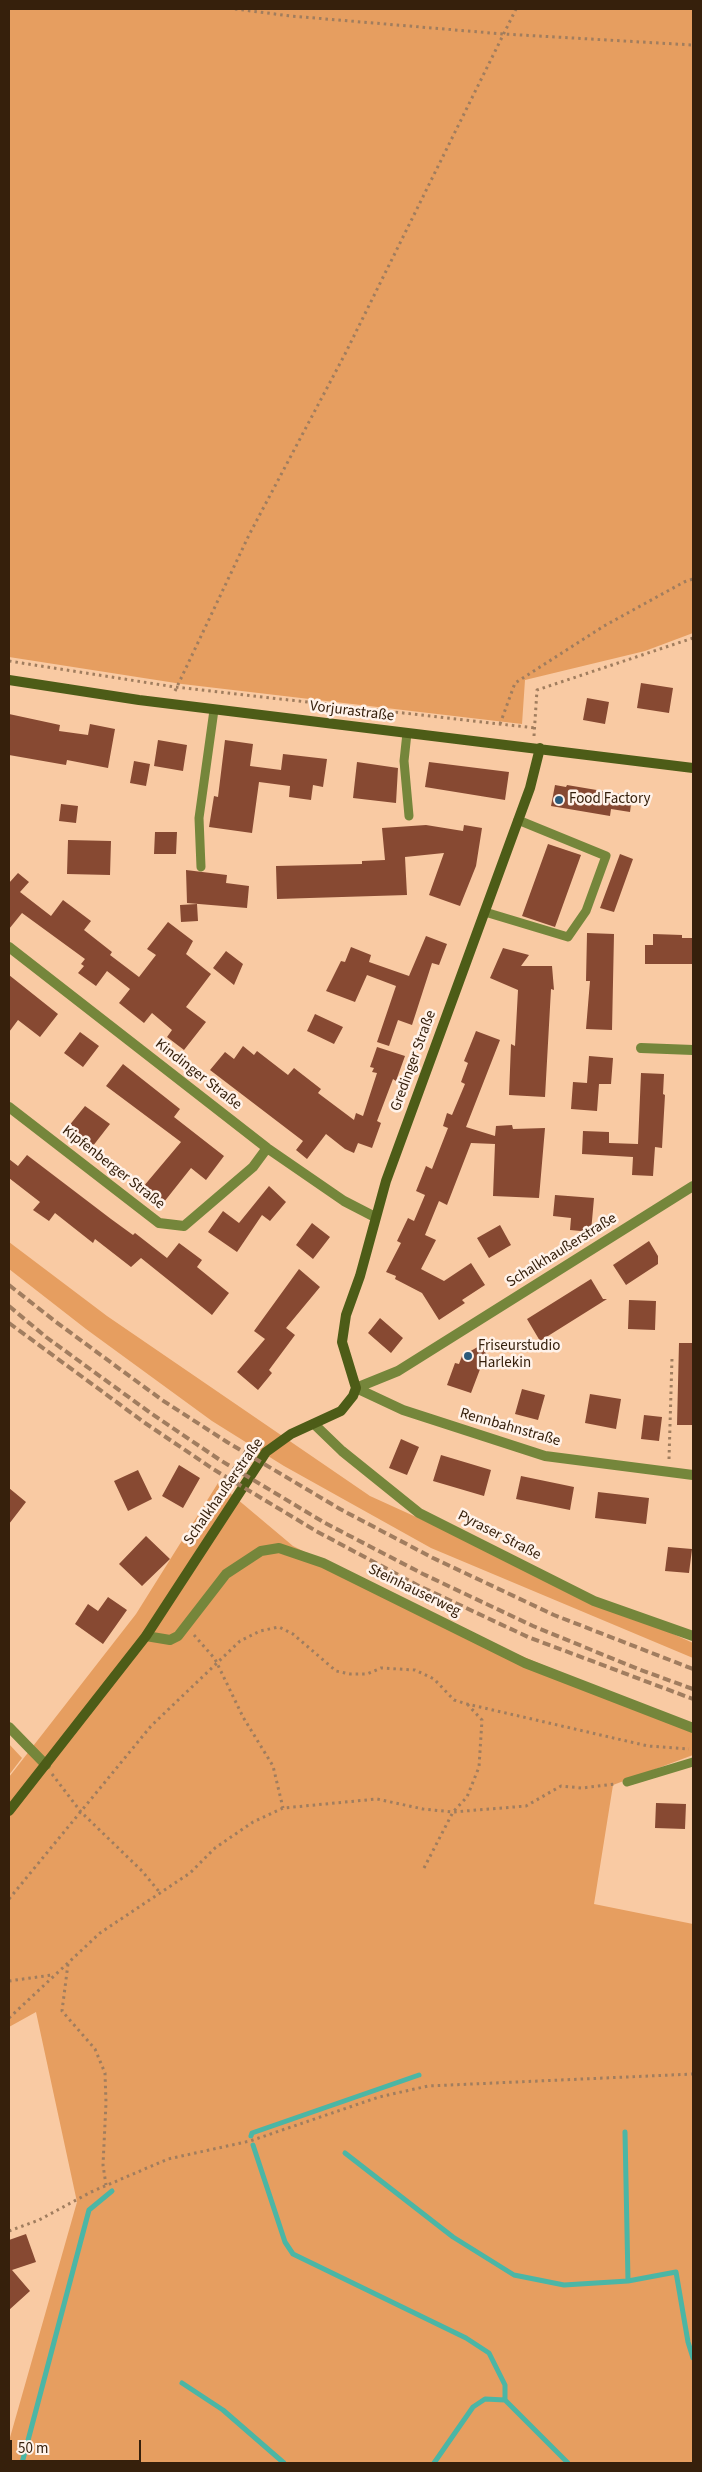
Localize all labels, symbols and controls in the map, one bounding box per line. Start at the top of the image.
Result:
street label: Vorjurastraße [309,698,395,726]
place label: Food Factory [569,791,651,809]
marker: Food Factory [553,794,565,806]
street label: Gredinger Straße [387,1008,441,1114]
street label: Kindinger Straße [151,1036,245,1114]
street label: Kipfenberger Straße [58,1122,168,1214]
street label: Schalkhaußerstraße [504,1210,620,1292]
place label: Friseurstudio Harlekin [478,1338,560,1373]
marker: Friseurstudio Harlekin [462,1350,474,1362]
street label: Rennbahnstraße [458,1405,562,1451]
street label: Schalkhaußerstraße [180,1435,268,1549]
street label: Pyraser Straße [454,1507,544,1565]
street label: Steinhauserweg [365,1561,463,1621]
scale bar [12,2430,144,2462]
text: 50 m [18,2438,48,2459]

